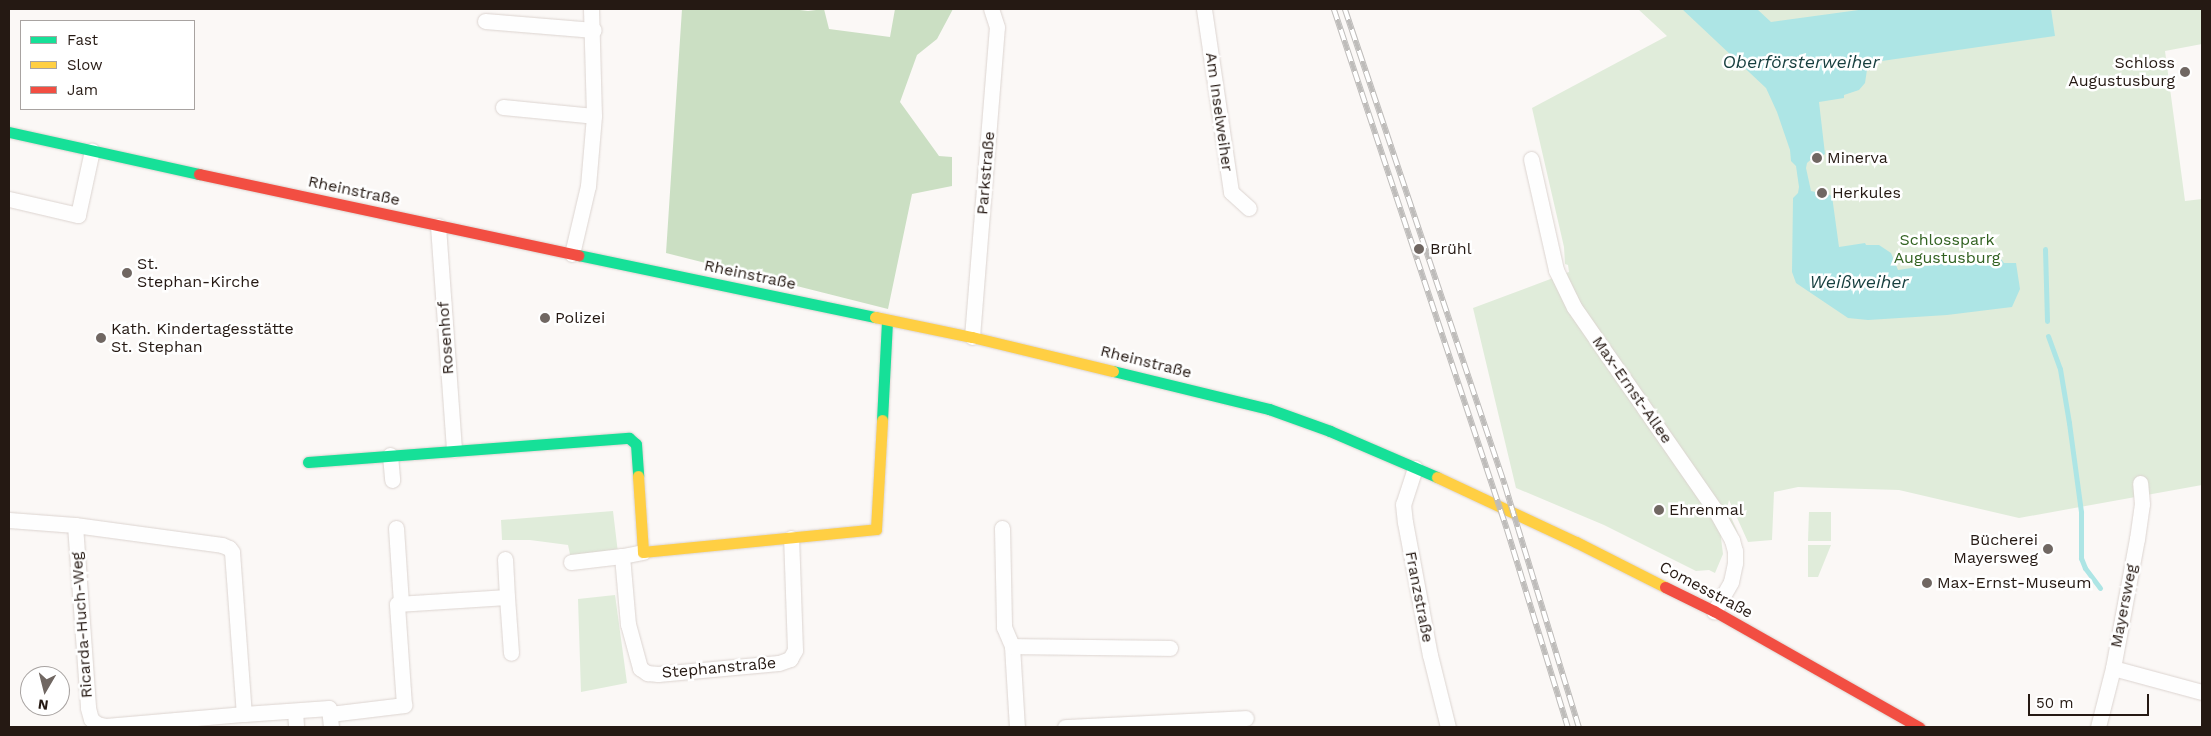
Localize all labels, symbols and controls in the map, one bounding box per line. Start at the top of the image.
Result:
legend [20,20,195,110]
text: Fast [67,31,98,49]
street label: Am Inselweiher [1201,51,1237,173]
water label: Oberförsterweiher [1723,51,1879,73]
place label: Schloss Augustusburg [2068,53,2175,91]
text: Slow [67,56,103,74]
marker: Schloss Augustusburg [2179,66,2191,78]
text: Jam [67,81,98,99]
street label: Parkstraße [973,130,999,216]
place label: Minerva [1827,148,1888,168]
marker: Minerva [1811,152,1823,164]
street label: Rheinstraße [306,172,402,210]
place label: Herkules [1832,183,1901,203]
marker: Herkules [1816,187,1828,199]
park label: Schlosspark Augustusburg [1894,230,2000,268]
place label: Brühl [1430,239,1472,259]
marker: Brühl [1412,242,1426,256]
place label: St. Stephan-Kirche [137,254,259,292]
street label: Rheinstraße [702,256,798,294]
marker: St. Stephan-Kirche [121,267,133,279]
water label: Weißweiher [1809,271,1909,293]
street label: Rosenhof [434,301,458,375]
place label: Polizei [555,308,605,328]
marker: Polizei [539,312,551,324]
place label: Kath. Kindertagesstätte St. Stephan [111,319,294,357]
marker: Kath. Kindertagesstätte St. Stephan [95,332,107,344]
street label: Max-Ernst-Allee [1588,333,1676,447]
street label: Rheinstraße [1098,341,1194,383]
place label: Ehrenmal [1669,500,1744,520]
marker: Ehrenmal [1653,504,1665,516]
place label: Bücherei Mayersweg [1953,530,2038,568]
marker: Bücherei Mayersweg [2042,543,2054,555]
street label: Franzstraße [1401,550,1437,644]
street label: Ricarda-Huch-Weg [67,551,97,699]
street label: Comesstraße [1656,557,1756,623]
street label: Mayersweg [2106,563,2142,649]
place label: Max-Ernst-Museum [1937,573,2091,593]
marker: Max-Ernst-Museum [1921,577,1933,589]
street label: Stephanstraße [661,653,777,683]
north arrow [20,666,70,716]
scale bar [2031,684,2152,716]
text: 50 m [2036,694,2073,712]
text: N [37,696,49,714]

